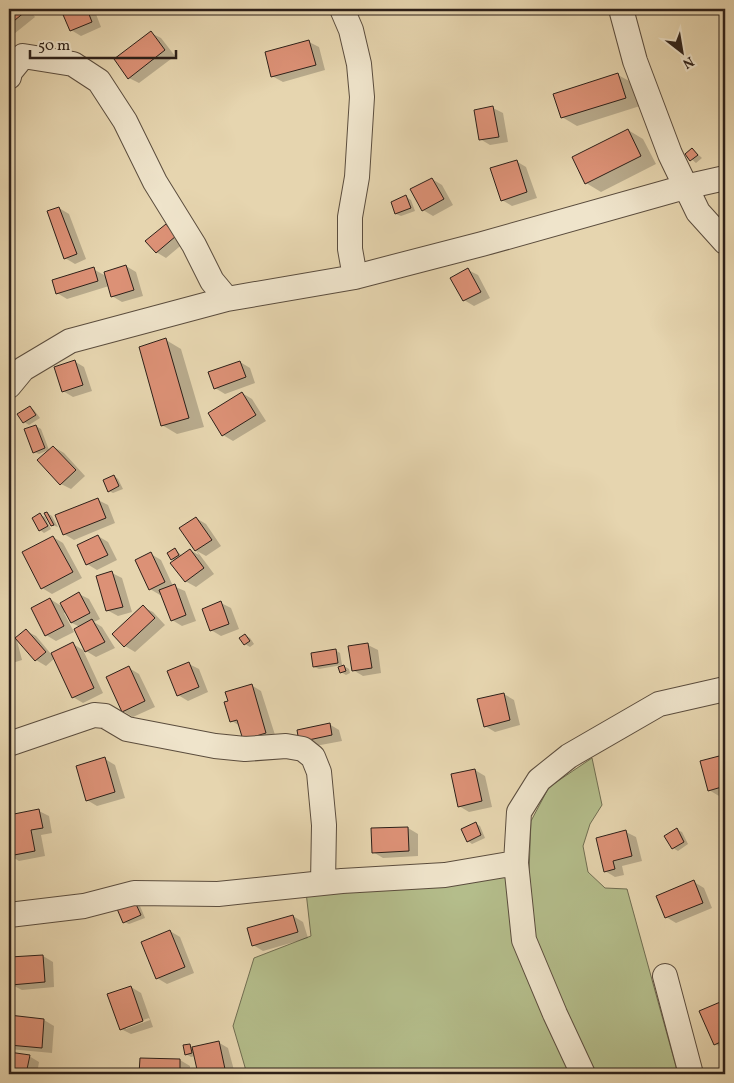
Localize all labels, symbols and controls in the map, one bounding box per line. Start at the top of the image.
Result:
scale bar [30,28,176,60]
north arrow [656,28,706,78]
text: 50 m [38,36,70,57]
text: N [679,51,697,73]

